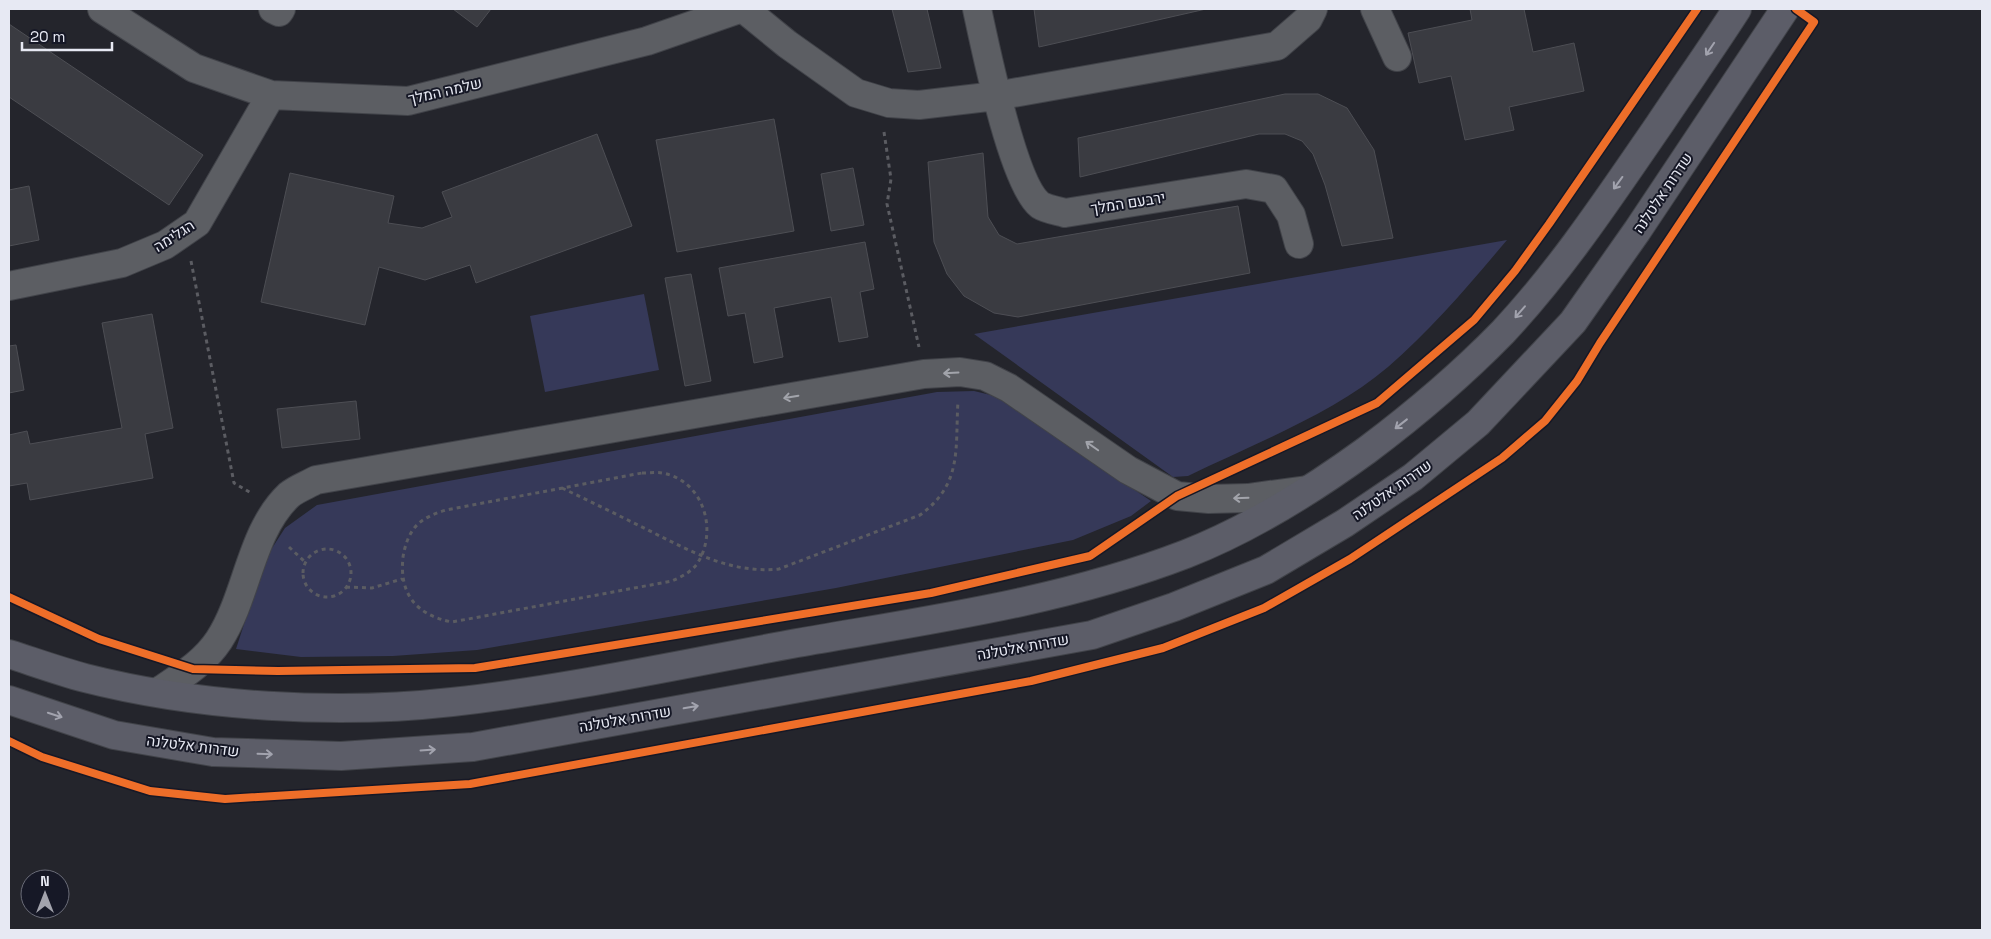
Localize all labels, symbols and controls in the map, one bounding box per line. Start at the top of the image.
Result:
scale bar [22,20,112,52]
text: 20 m [30,27,65,46]
one-way arrow [1705,42,1715,56]
street label: שלמה המלך [406,73,484,108]
street label: שדרות אלטלנה [1629,149,1697,237]
one-way arrow [1613,176,1623,190]
street label: ירבעם המלך [1089,187,1167,218]
street label: הגלימה [150,215,198,256]
one-way arrow [1514,306,1525,319]
one-way arrow [943,368,959,377]
one-way arrow [783,393,799,403]
one-way arrow [1395,418,1408,429]
one-way arrow [1086,441,1100,451]
street label: שדרות אלטלנה [1348,455,1435,524]
one-way arrow [1233,493,1249,502]
street label: שדרות אלטלנה [975,629,1070,664]
street label: שדרות אלטלנה [577,701,672,736]
one-way arrow [683,702,699,712]
one-way arrow [47,711,62,720]
street label: שדרות אלטלנה [146,730,241,761]
one-way arrow [419,745,435,755]
one-way arrow [257,749,273,758]
north arrow [20,869,70,919]
text: N [40,872,50,890]

